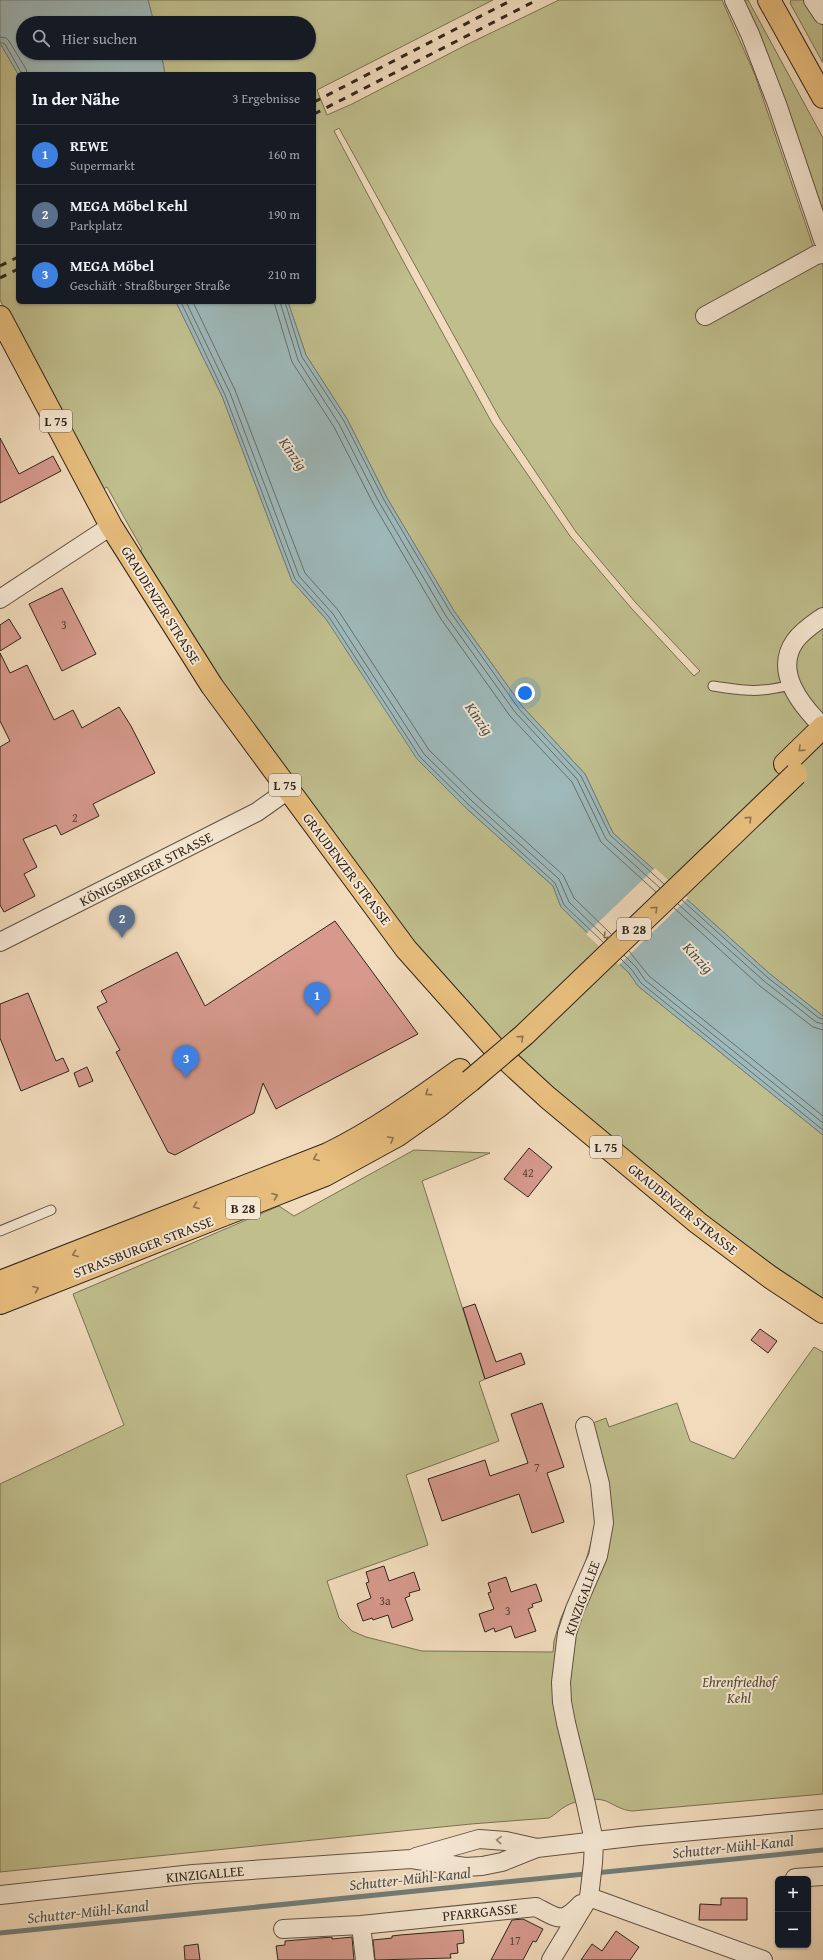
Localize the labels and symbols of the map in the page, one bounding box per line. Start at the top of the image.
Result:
road number: L 75 [40,410,72,432]
water label: Kinzig [274,432,312,475]
street label: GRAUDENZER STRASSE [117,542,205,668]
house number: 3 [61,616,67,633]
your location [515,683,535,703]
water label: Kinzig [460,697,498,740]
one-way arrow [798,744,806,752]
road number: L 75 [269,774,301,796]
house number: 2 [72,809,78,826]
street label: GRAUDENZER STRASSE [298,809,396,929]
one-way arrow [744,816,752,824]
street label: KÖNIGSBERGER STRASSE [76,827,216,911]
pin: 2 [109,905,135,938]
one-way arrow [650,906,658,914]
road number: B 28 [617,918,651,940]
one-way arrow [603,931,611,939]
water label: Kinzig [678,937,718,978]
pin: 1 [304,982,330,1015]
one-way arrow [516,1035,524,1042]
pin: 3 [173,1045,199,1078]
one-way arrow [426,1088,433,1095]
one-way arrow [387,1136,394,1144]
road number: L 75 [590,1136,622,1158]
one-way arrow [313,1153,321,1161]
street label: GRAUDENZER STRASSE [624,1158,742,1260]
house number: 42 [522,1164,534,1181]
one-way arrow [270,1193,278,1201]
road number: B 28 [226,1197,260,1219]
one-way arrow [192,1202,199,1210]
street label: STRASSBURGER STRASSE [70,1211,216,1283]
one-way arrow [71,1249,78,1257]
one-way arrow [33,1285,40,1293]
house number: 7 [534,1459,540,1476]
street label: KINZIGALLEE [559,1558,605,1638]
house number: 3a [379,1592,391,1609]
house number: 3 [505,1602,511,1619]
park label: Ehrenfriedhof Kehl [701,1672,779,1708]
water label: Schutter-Mühl-Kanal [671,1830,795,1863]
one-way arrow [496,1836,502,1845]
street label: KINZIGALLEE [165,1861,245,1887]
water label: Schutter-Mühl-Kanal [348,1862,472,1895]
water label: Schutter-Mühl-Kanal [26,1895,150,1928]
street label: PFARRGASSE [441,1898,519,1926]
house number: 17 [509,1932,521,1949]

